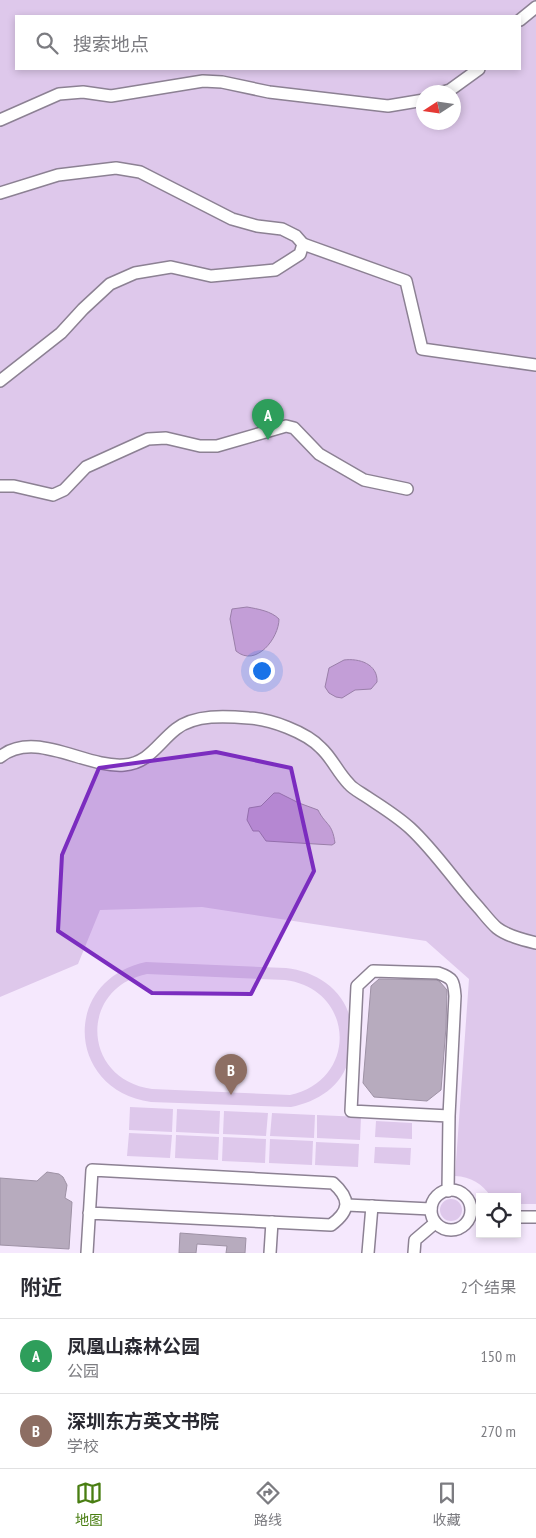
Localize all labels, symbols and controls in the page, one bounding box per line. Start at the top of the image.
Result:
search box [15,15,521,70]
icon: search [33,29,61,57]
text: 搜索地点 [73,32,149,56]
north arrow [416,85,461,130]
pin: A [252,399,284,440]
your location [249,658,275,684]
pin: B [215,1054,247,1095]
map controls [476,1193,521,1238]
button: locate [476,1193,521,1238]
text: 附近 [20,1274,62,1301]
text: 2个结果 [461,1277,516,1297]
text: 凤凰山森林公园 [67,1334,200,1358]
text: A [32,1346,40,1366]
text: 150 m [481,1346,516,1366]
text: 公园 [67,1361,99,1381]
text: 深圳东方英文书院 [67,1409,219,1433]
text: B [32,1421,40,1441]
text: 270 m [481,1421,516,1441]
text: 学校 [67,1436,99,1456]
tab: 地图 [75,1479,103,1529]
tab: 路线 [254,1479,282,1529]
tab: 收藏 [433,1479,461,1529]

